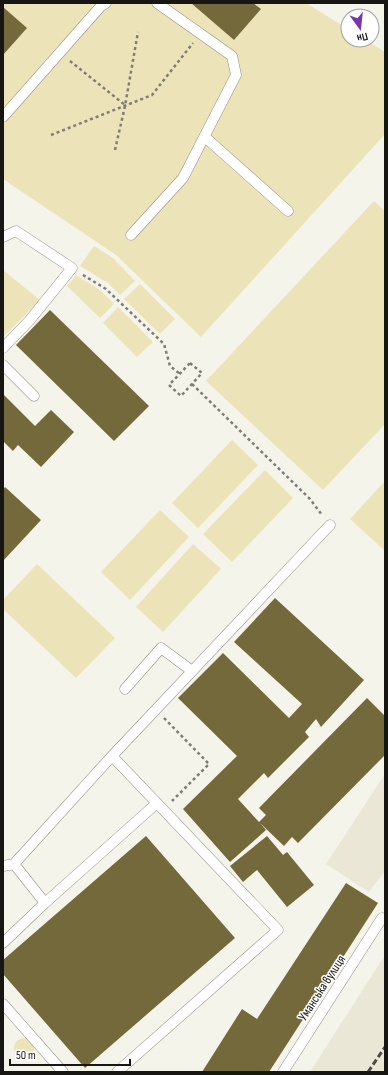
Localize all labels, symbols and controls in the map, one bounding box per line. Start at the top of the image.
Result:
north arrow [340,8,380,48]
text: Пн [355,30,369,45]
street label: Уманська вулиця [295,952,349,1024]
scale bar [10,1041,130,1067]
text: 50 m [16,1048,36,1063]

